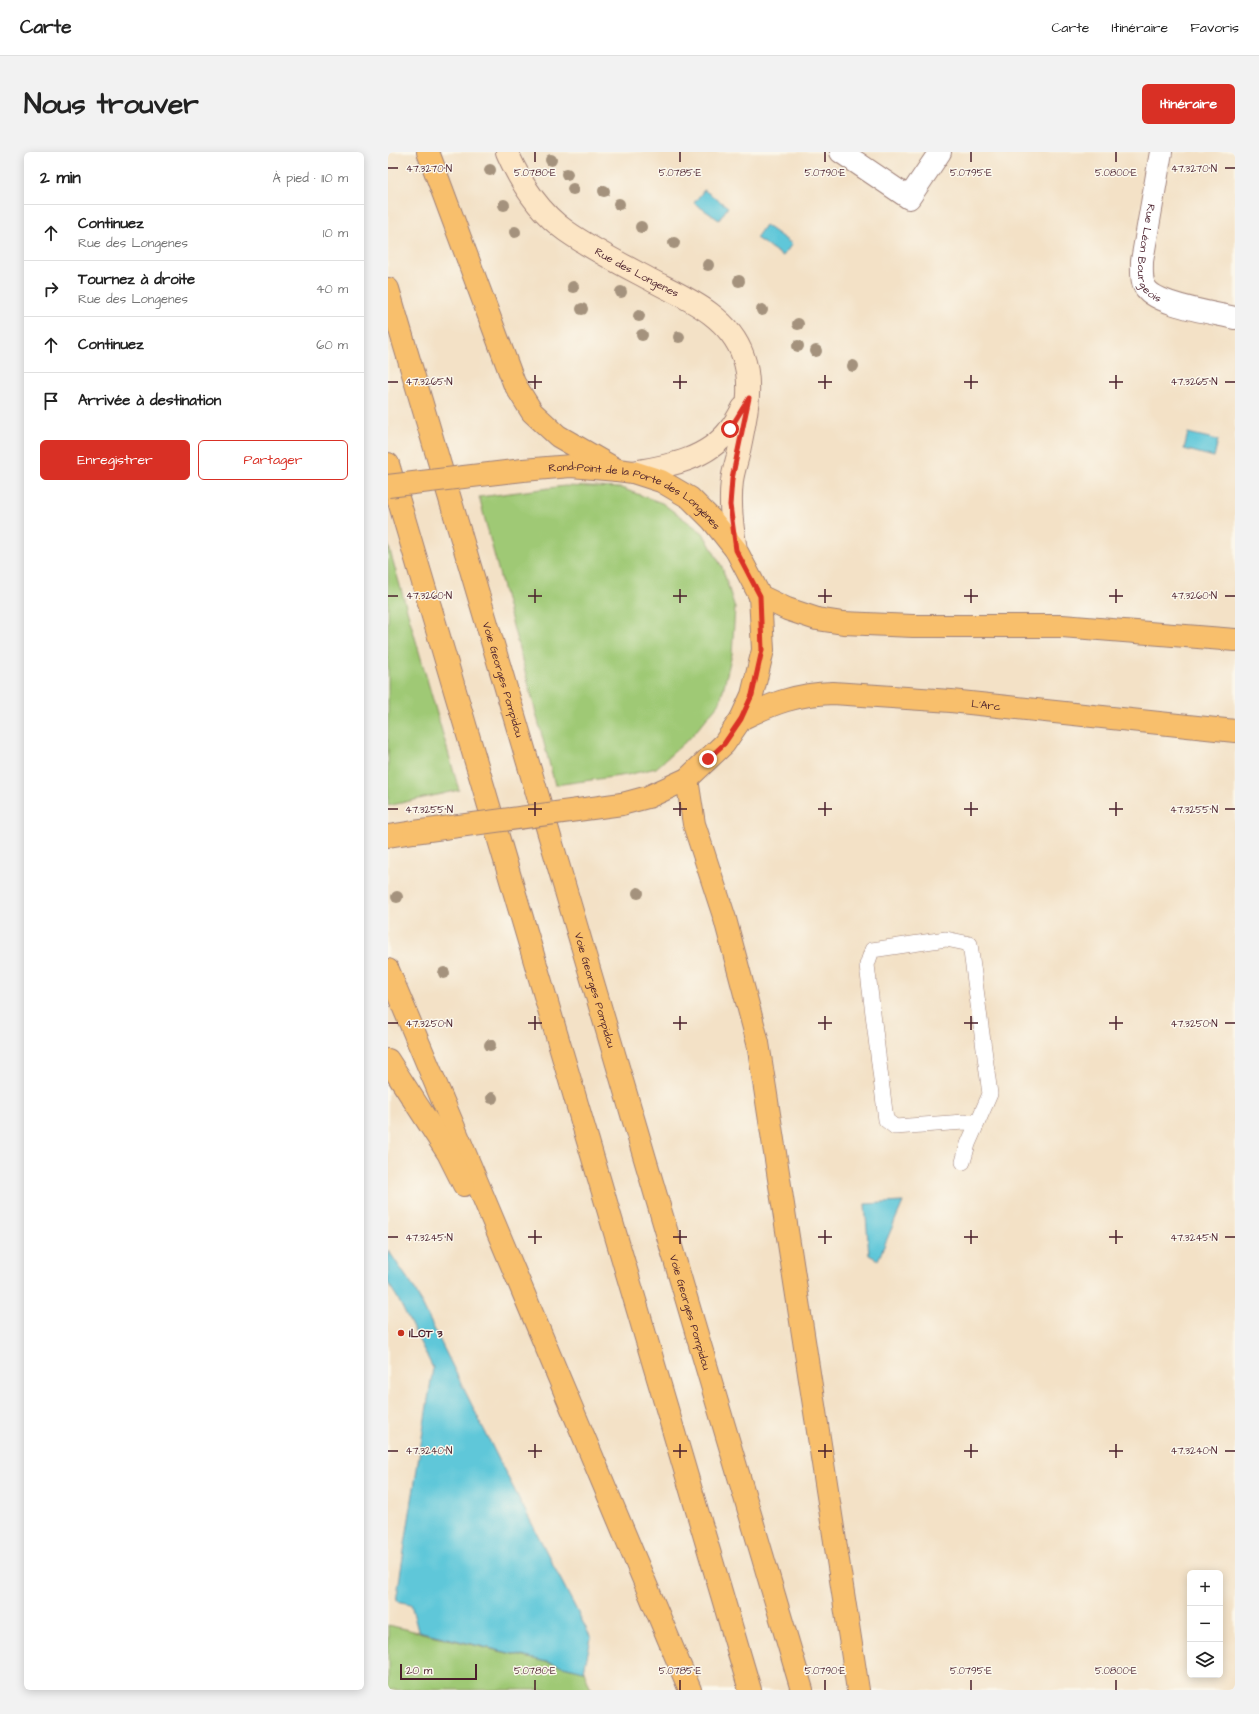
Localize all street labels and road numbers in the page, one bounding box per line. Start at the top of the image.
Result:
street label: Rue Léon Bourgeois [1134,203,1165,306]
street label: Rue des Longenes [592,244,682,301]
street label: Rond-Point de la Porte des Longènes [548,458,724,533]
street label: Voie Georges Pompidou [479,620,528,739]
street label: L'Arc [971,696,1002,714]
street label: Voie Georges Pompidou [571,931,619,1050]
street label: Voie Georges Pompidou [666,1253,715,1372]

